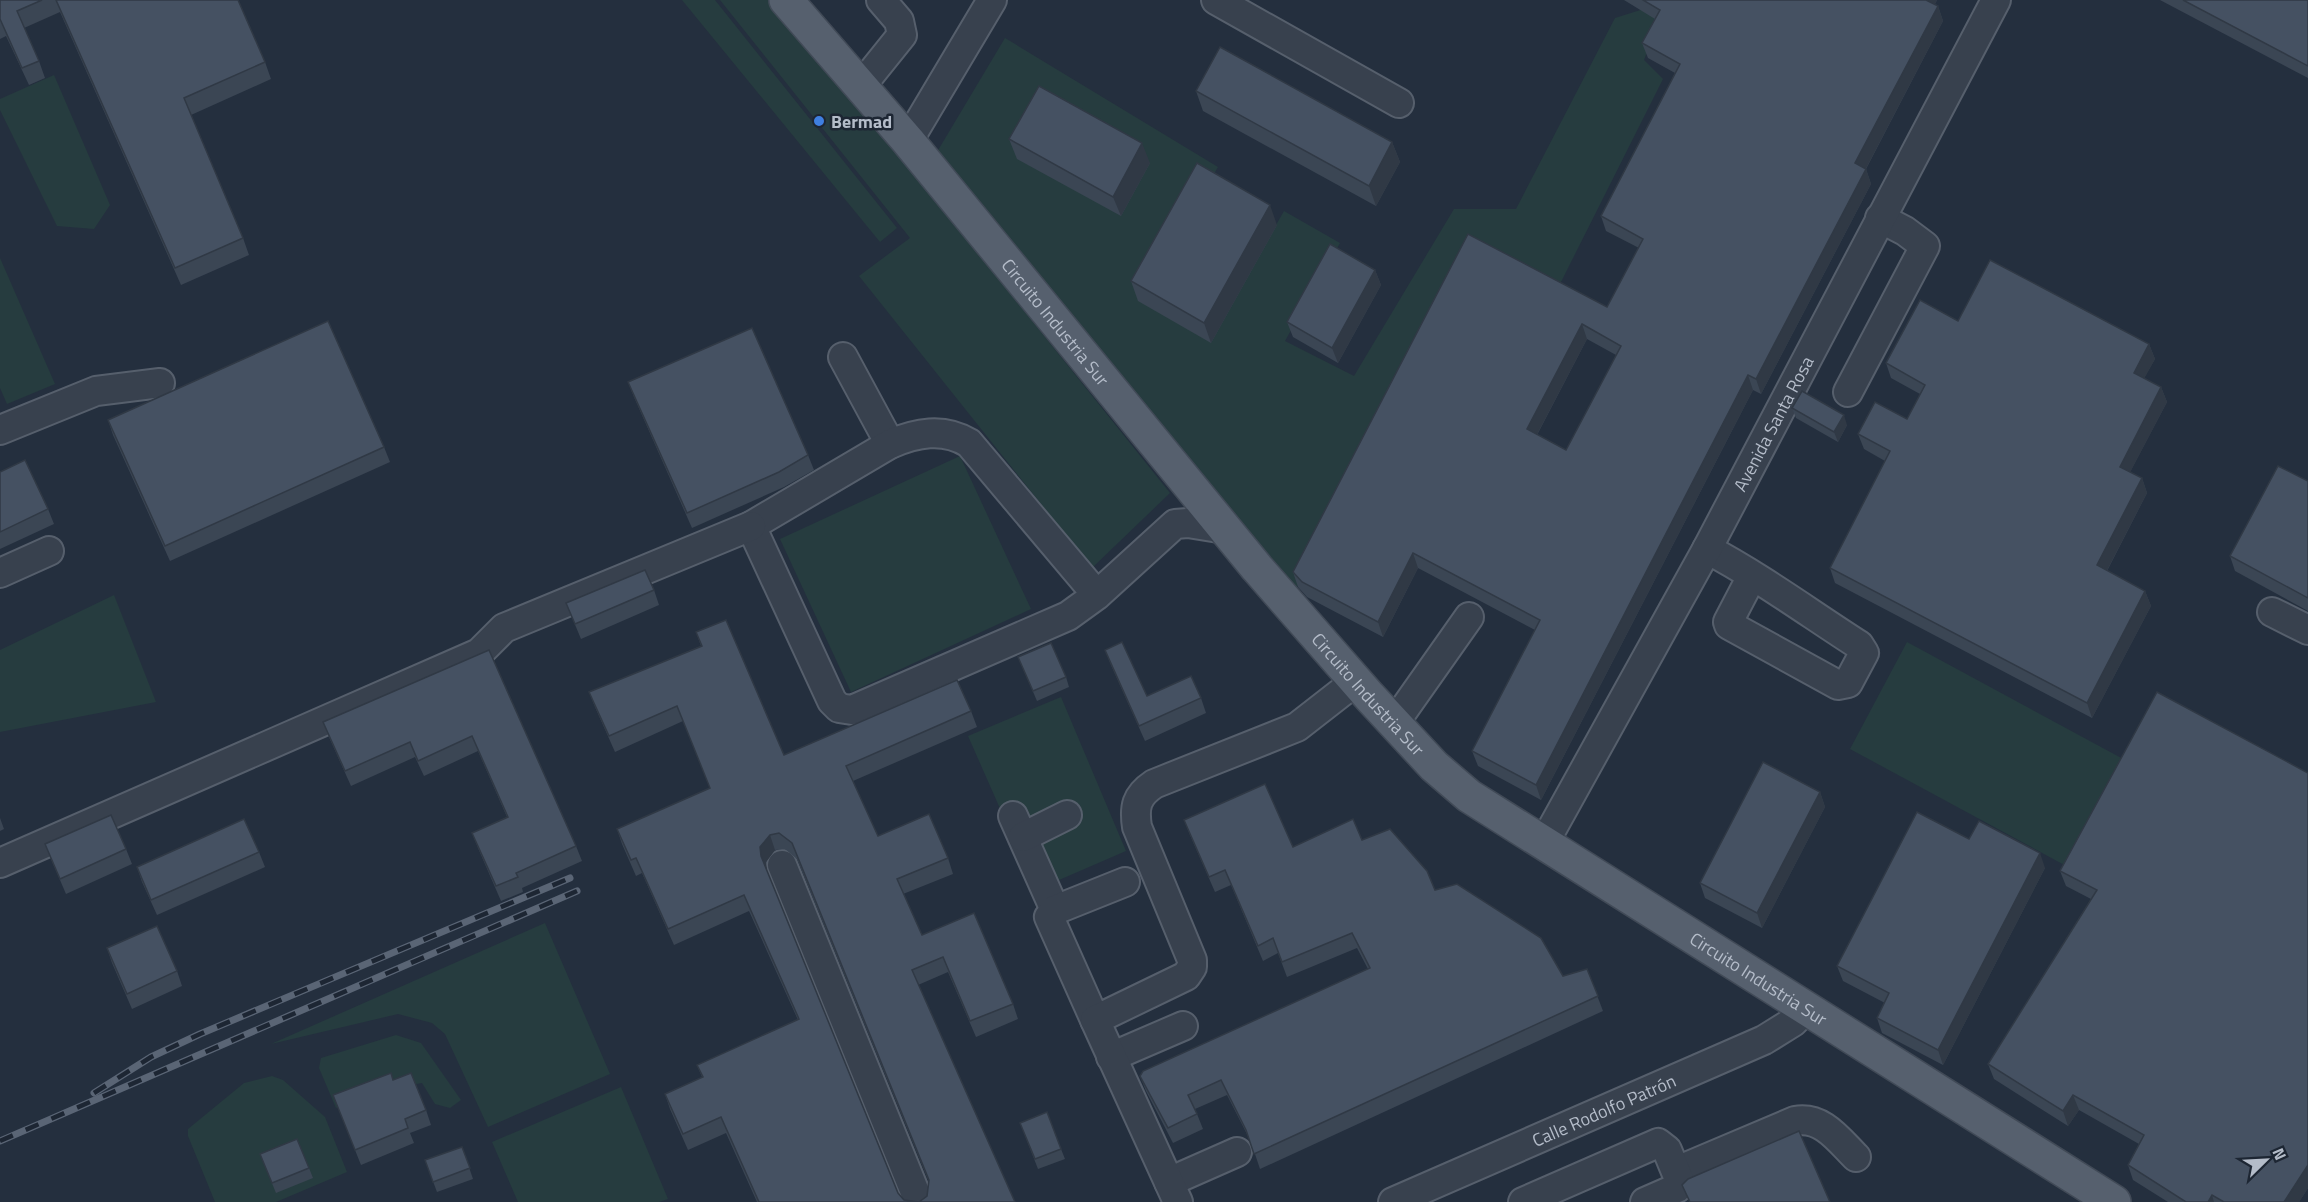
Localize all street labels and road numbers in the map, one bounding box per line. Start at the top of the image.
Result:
street label: Circuito Industria Sur [995,252,1116,391]
street label: Avenida Santa Rosa [1726,351,1820,496]
street label: Circuito Industria Sur [1306,626,1431,761]
street label: Circuito Industria Sur [1685,925,1833,1032]
street label: Calle Rodolfo Patrón [1528,1067,1680,1153]

